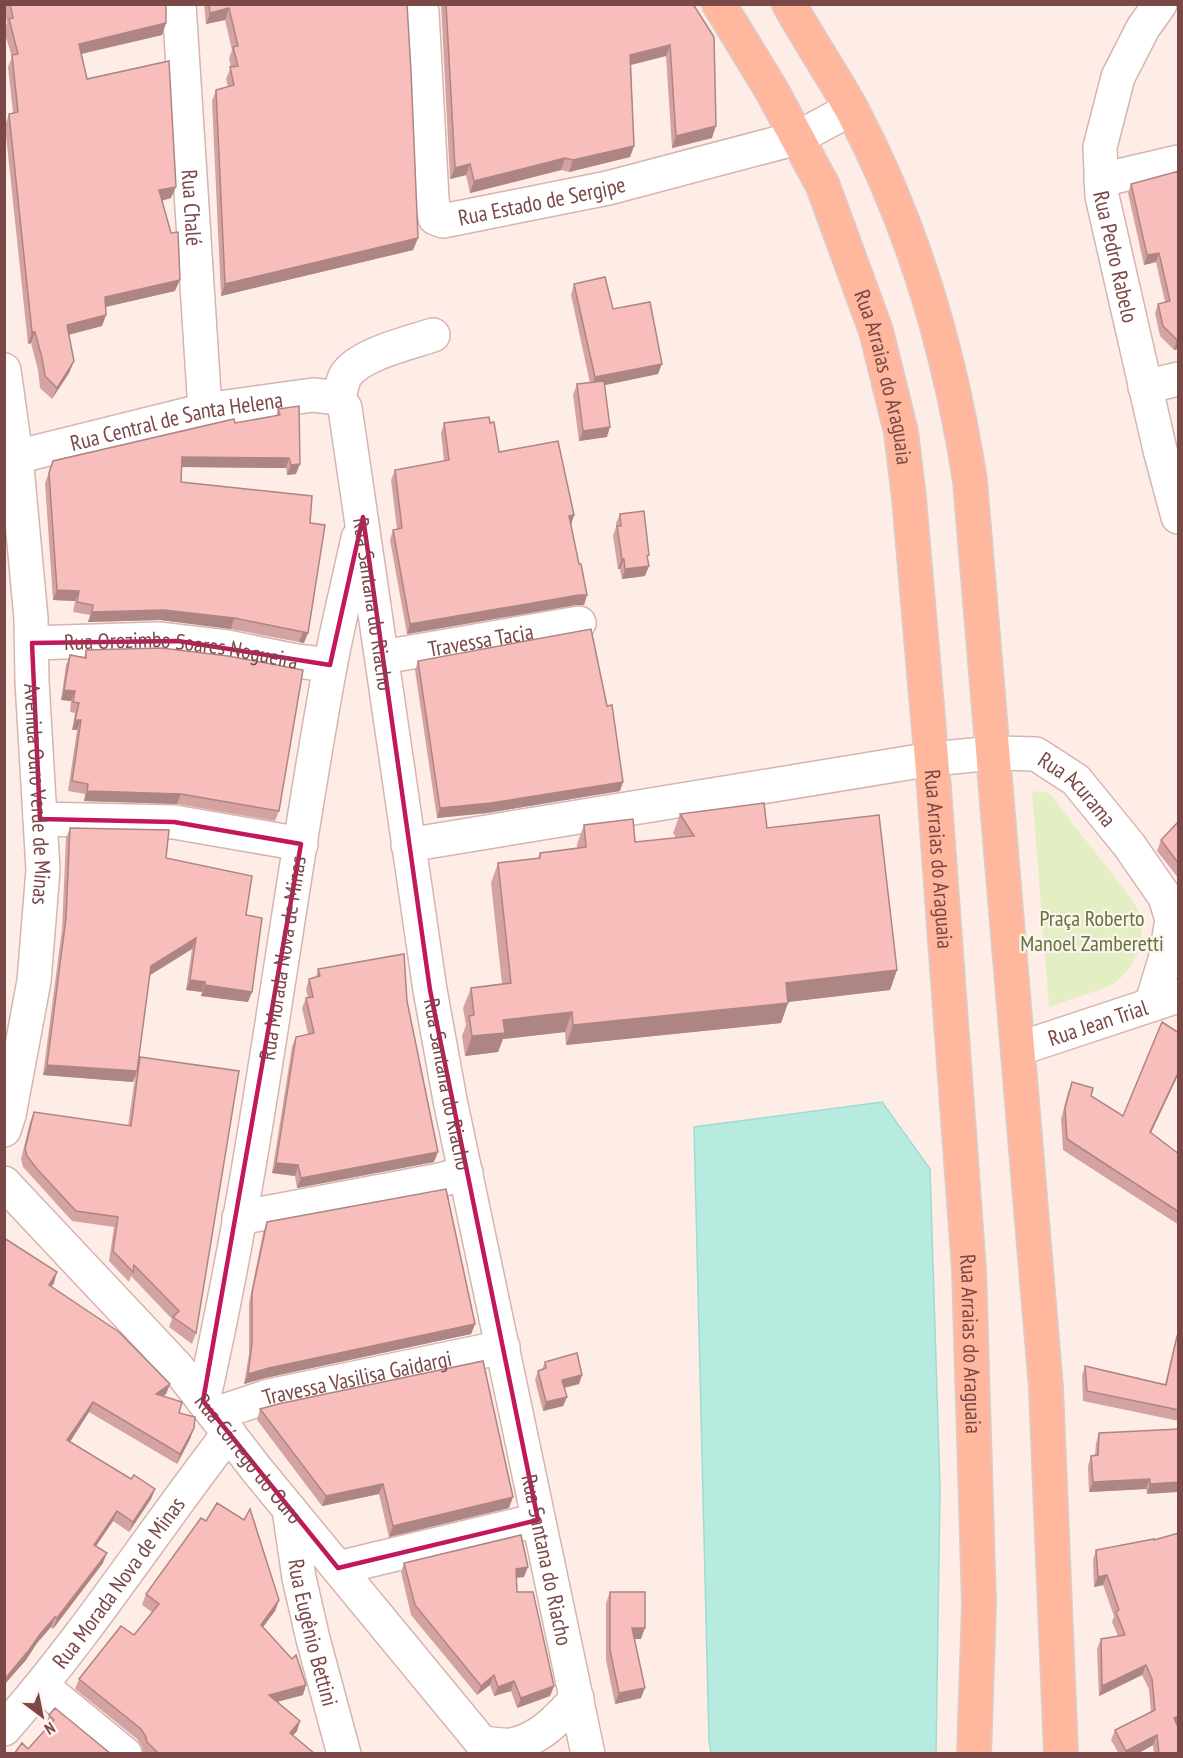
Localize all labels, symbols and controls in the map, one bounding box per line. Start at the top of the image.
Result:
street label: Rua Chalé [176,169,208,247]
street label: Rua Estado de Sergipe [456,170,628,232]
street label: Rua Pedro Rabelo [1087,188,1144,325]
street label: Rua Arraias do Araguaia [848,286,919,466]
street label: Rua Central de Santa Helena [67,385,285,457]
street label: Rua Santana do Riacho [347,516,400,692]
street label: Travessa Tacia [426,617,535,663]
street label: Rua Orozimbo Soares Nogueira [64,625,301,675]
street label: Avenida Ouro Verde de Minas [18,683,57,906]
street label: Rua Acurama [1033,745,1122,832]
street label: Rua Arraias do Araguaia [918,768,960,950]
street label: Rua Morada Nova de Minas [252,854,312,1062]
park label: Praça Roberto Manoel Zamberetti [1020,904,1164,957]
street label: Rua Jean Trial [1044,993,1152,1052]
street label: Rua Santana do Riacho [418,996,478,1173]
street label: Rua Arraias do Araguaia [954,1253,988,1434]
street label: Travessa Vasilisa Gaidargi [259,1344,454,1411]
street label: Rua Córrego do Ouro [189,1388,309,1529]
street label: Rua Santana do Riacho [515,1472,579,1648]
street label: Rua Morada Nova de Minas [46,1491,191,1674]
street label: Rua Eugênio Bettini [282,1557,344,1709]
north arrow [12,1686,72,1746]
text: N [41,1718,59,1739]

